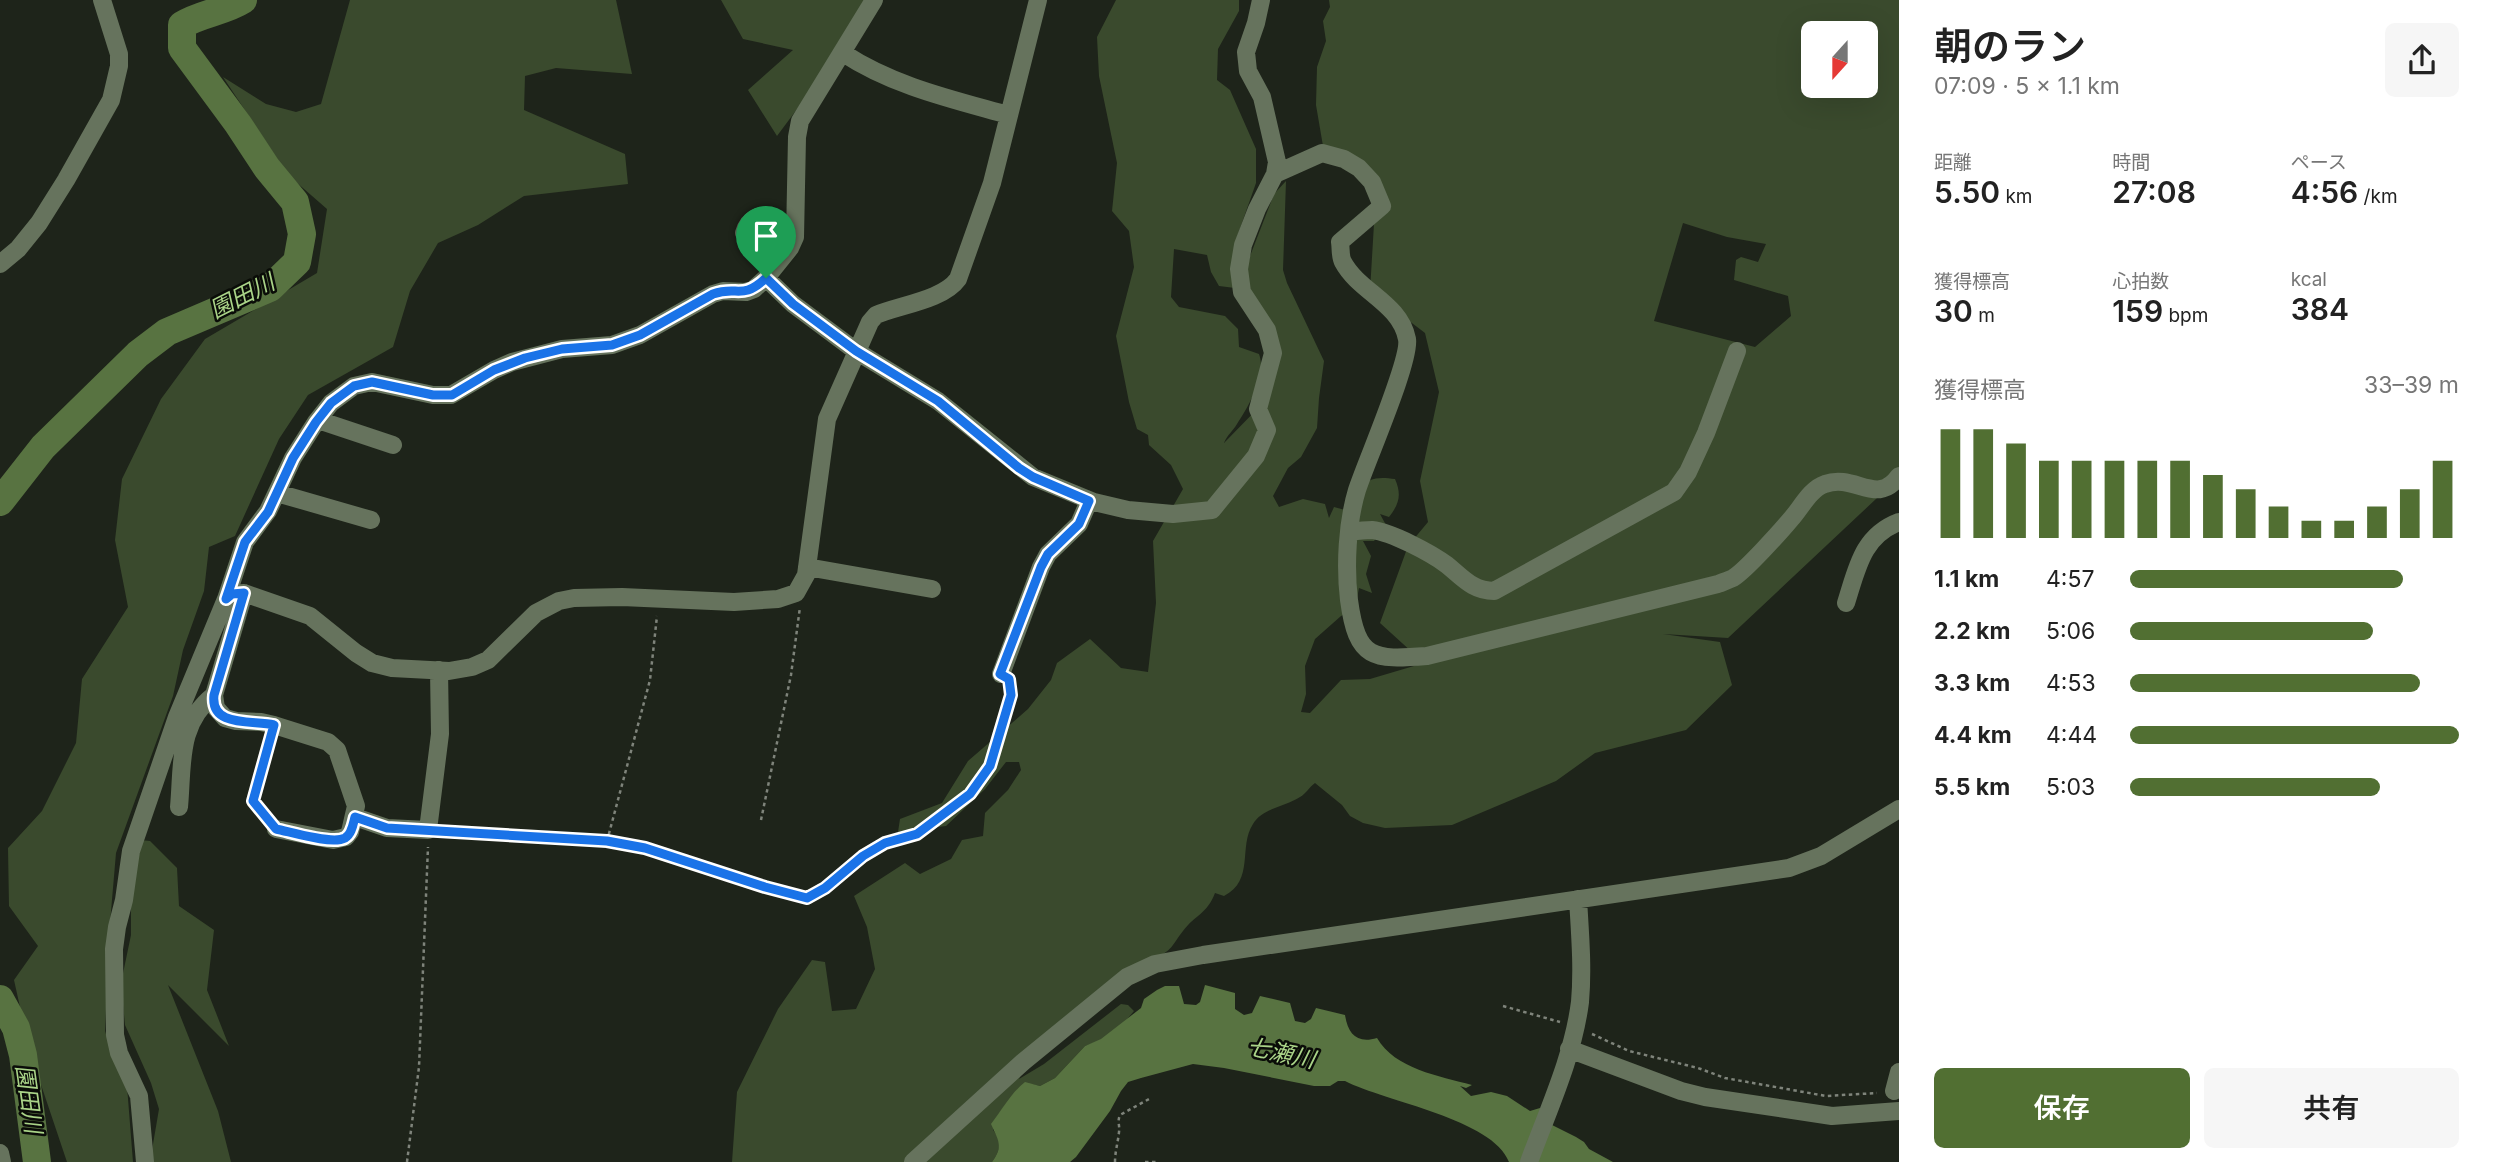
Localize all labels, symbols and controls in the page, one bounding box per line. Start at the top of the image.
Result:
north arrow [1801,21,1878,98]
map controls [1801,21,1878,98]
text: 朝のラン [1934,23,2086,69]
button: share [2385,23,2459,97]
text: 07:09 · 5 × 1.1 km [1934,72,2120,100]
text: 距離 [1934,151,1972,174]
text: 時間 [2112,151,2150,174]
text: ペース [2291,151,2347,174]
text: 5.50 [1934,174,2000,210]
text: 27:08 [2112,174,2196,210]
text: 4:56 [2291,174,2358,210]
text: km [2000,185,2033,208]
text: /km [2358,185,2398,208]
pin [736,206,796,278]
icon: arrive [747,217,785,255]
water label: 園田川 [205,267,282,324]
text: kcal [2291,268,2327,291]
text: 獲得標高 [1934,270,2010,293]
text: 心拍数 [2112,270,2169,293]
text: 384 [2291,291,2349,327]
text: 30 [1934,293,1973,329]
text: 159 [2112,293,2163,329]
text: m [1973,304,1995,327]
text: bpm [2163,304,2208,327]
text: 33–39 m [2364,371,2459,399]
text: 獲得標高 [1934,376,2026,404]
text: 1.1 km [1934,565,1999,593]
text: 4:57 [2046,565,2094,593]
text: 2.2 km [1934,617,2010,645]
text: 5:06 [2046,617,2095,645]
text: 3.3 km [1934,669,2010,697]
text: 4:53 [2046,669,2096,697]
text: 4.4 km [1934,721,2012,749]
text: 4:44 [2046,721,2097,749]
text: 5.5 km [1934,773,2010,801]
text: 5:03 [2046,773,2095,801]
water label: 七瀬川 [1244,1032,1321,1074]
water label: 園田川 [10,1063,48,1138]
button: 保存 [1934,1068,2190,1148]
button: 共有 [2204,1068,2459,1148]

